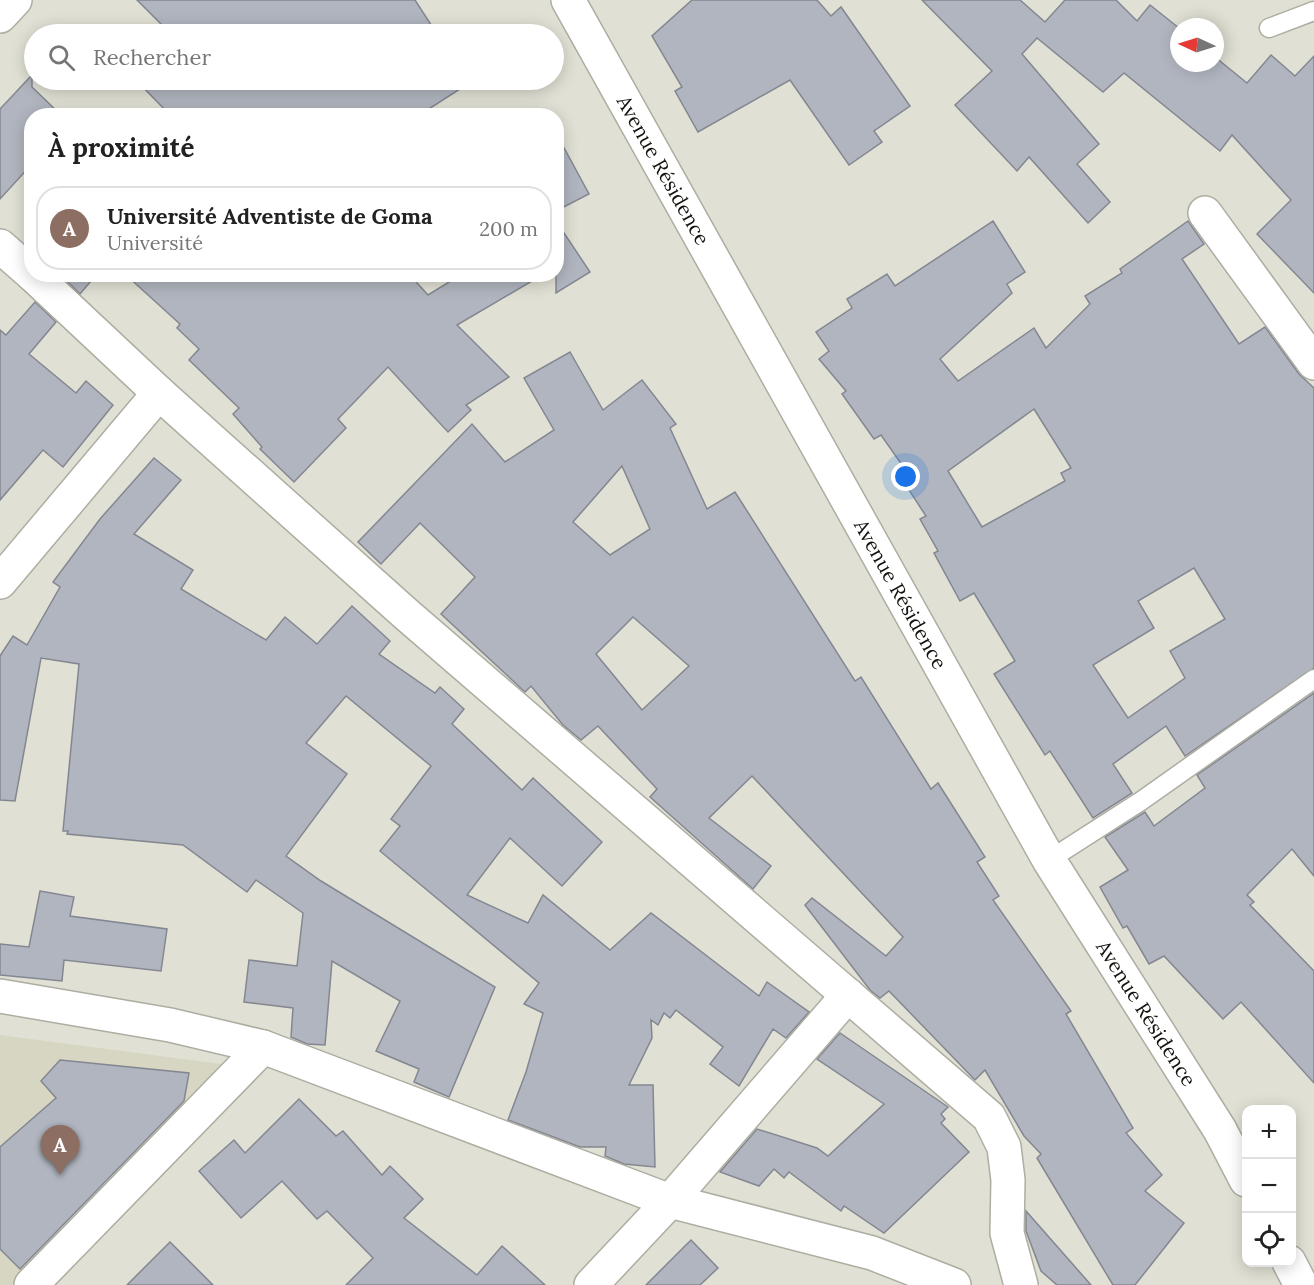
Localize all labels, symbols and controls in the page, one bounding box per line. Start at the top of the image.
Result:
north arrow [1170,18,1224,72]
search box [24,24,564,90]
icon: search [45,41,78,74]
text: Rechercher [93,43,211,71]
street label: Avenue Résidence [611,90,716,249]
text: À proximité [48,131,194,164]
text: Université Adventiste de Goma [107,202,432,230]
text: A [63,216,76,241]
text: 200 m [479,216,538,241]
text: Université [107,230,203,255]
your location [891,462,920,491]
street label: Avenue Résidence [849,514,953,674]
street label: Avenue Résidence [1091,935,1202,1091]
map controls [1242,1105,1296,1267]
button: + [1242,1105,1296,1159]
pin: A [40,1126,80,1175]
button: − [1242,1159,1296,1213]
button: locate [1242,1213,1296,1267]

